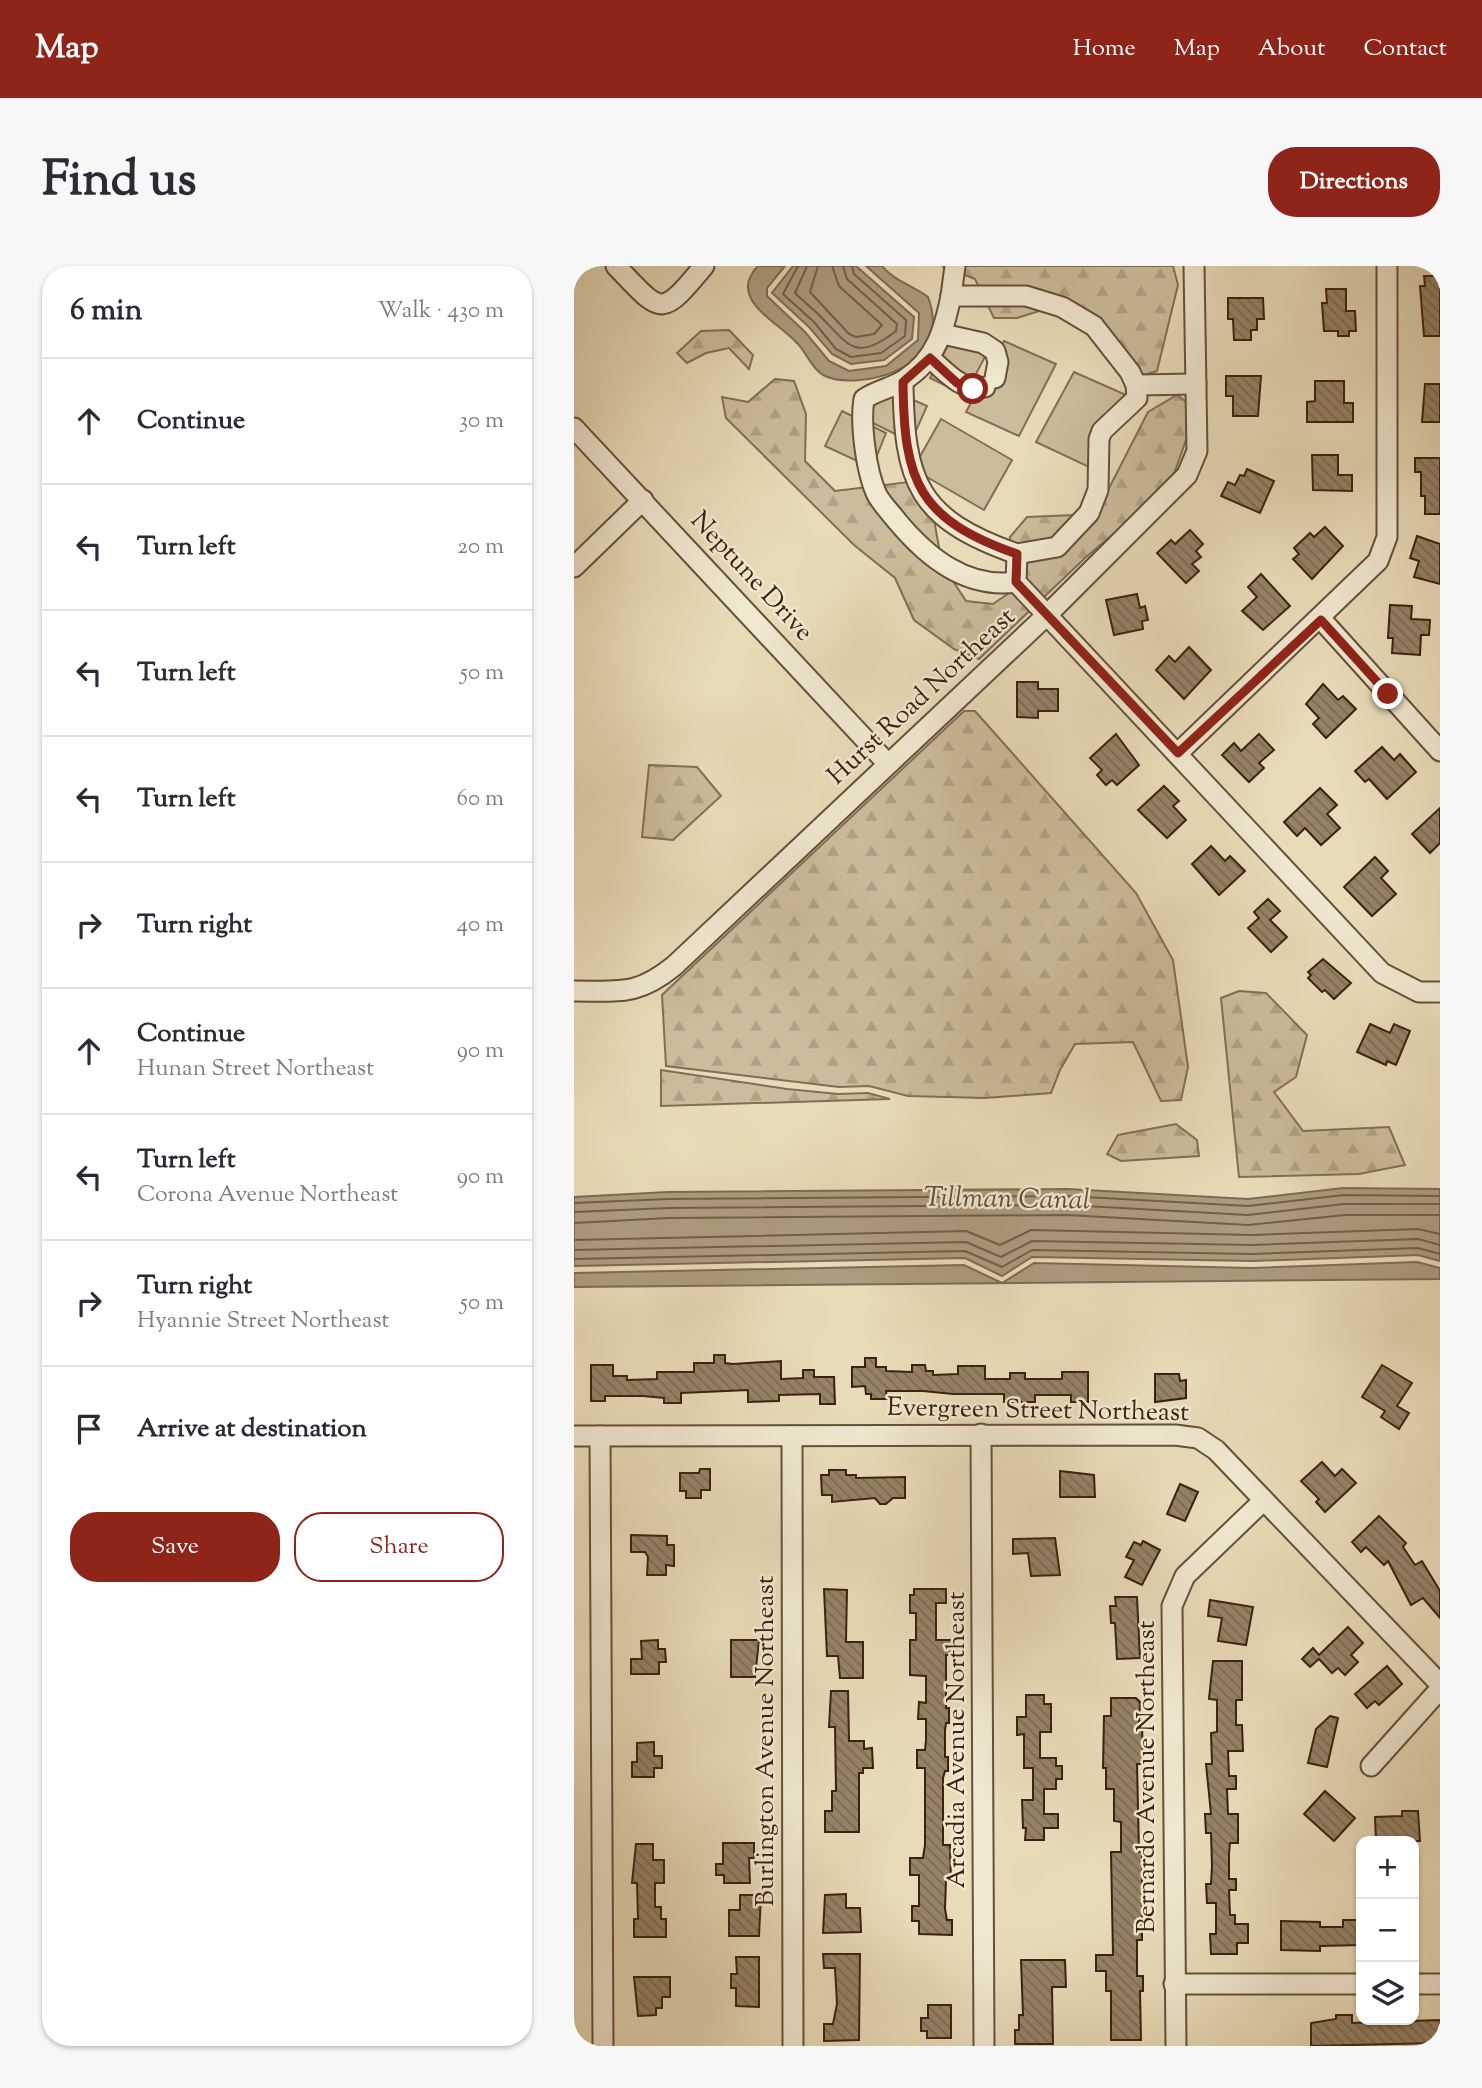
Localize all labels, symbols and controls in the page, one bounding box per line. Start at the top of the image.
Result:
text: Map [35,25,99,73]
text: Home [1073,32,1136,66]
text: Map [1174,32,1220,66]
text: About [1258,32,1325,66]
text: Contact [1363,32,1447,66]
text: Find us [42,147,196,217]
button: Directions [1268,147,1440,217]
text: 6 min [70,290,142,333]
text: Walk · 430 m [378,295,504,328]
route start [957,373,988,404]
icon: ahead [70,402,108,440]
text: Continue [137,403,245,440]
text: 30 m [459,405,504,438]
street label: Neptune Drive [681,504,821,650]
icon: left [70,528,108,566]
text: Turn left [137,529,236,566]
text: 20 m [457,531,504,564]
street label: Hurst Road Northeast [820,600,1024,794]
icon: left [70,654,108,692]
text: Turn left [137,655,236,692]
text: 50 m [460,657,504,690]
route end [1372,678,1403,709]
icon: left [70,780,108,818]
text: Turn left [137,781,236,818]
text: 60 m [456,783,504,816]
icon: right [70,906,108,944]
text: Turn right [137,907,252,944]
text: 40 m [457,909,504,942]
text: Continue [137,1016,245,1053]
icon: ahead [70,1032,108,1070]
text: 90 m [457,1035,504,1068]
text: Hunan Street Northeast [137,1053,374,1086]
text: Turn left [137,1142,236,1179]
icon: left [70,1158,108,1196]
text: 90 m [457,1161,504,1194]
text: Corona Avenue Northeast [137,1179,398,1212]
water label: Tillman Canal [924,1179,1090,1221]
text: Turn right [137,1268,252,1305]
icon: right [70,1284,108,1322]
text: 50 m [460,1287,504,1320]
text: Hyannie Street Northeast [137,1305,389,1338]
street label: Evergreen Street Northeast [887,1390,1189,1432]
icon: arrive [70,1410,108,1448]
text: Arrive at destination [137,1411,367,1448]
button: Save [70,1512,280,1582]
button: Share [294,1512,504,1582]
street label: Burlington Avenue Northeast [748,1575,785,1907]
street label: Arcadia Avenue Northeast [939,1591,976,1889]
street label: Bernardo Avenue Northeast [1129,1620,1166,1934]
map controls [1356,1836,1419,2025]
button: + [1356,1836,1419,1899]
button: − [1356,1899,1419,1962]
button: layers [1356,1962,1419,2025]

